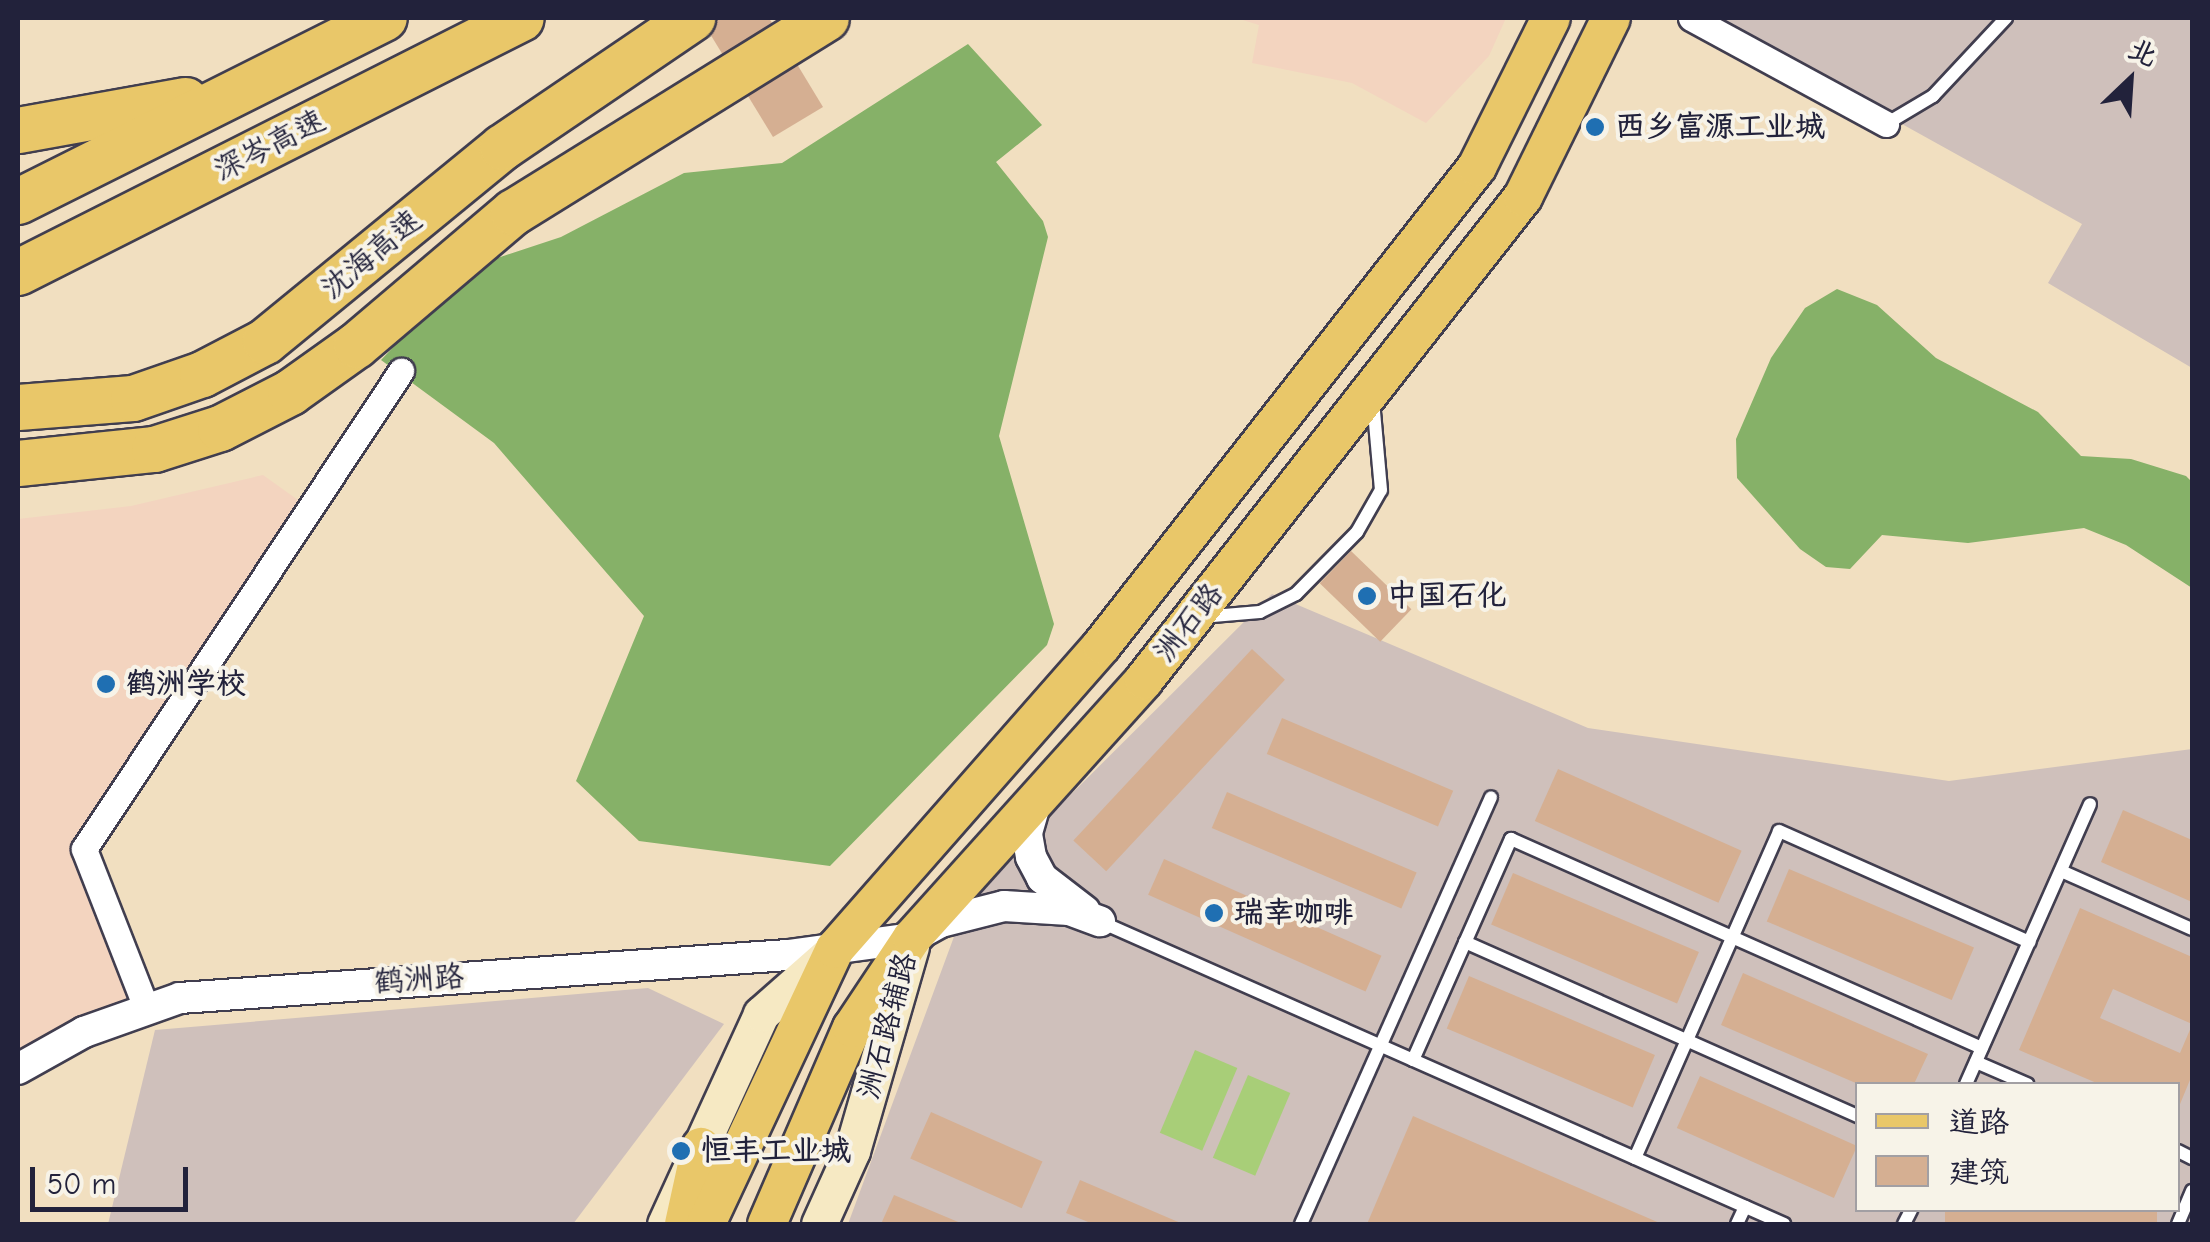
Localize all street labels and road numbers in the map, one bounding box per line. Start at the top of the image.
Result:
street label: 深岑高速 [208,103,332,189]
street label: 沈海高速 [314,203,430,307]
street label: 洲石路 [1147,576,1231,670]
street label: 洲石路辅路 [851,949,925,1103]
street label: 鹤洲路 [373,959,465,1001]

